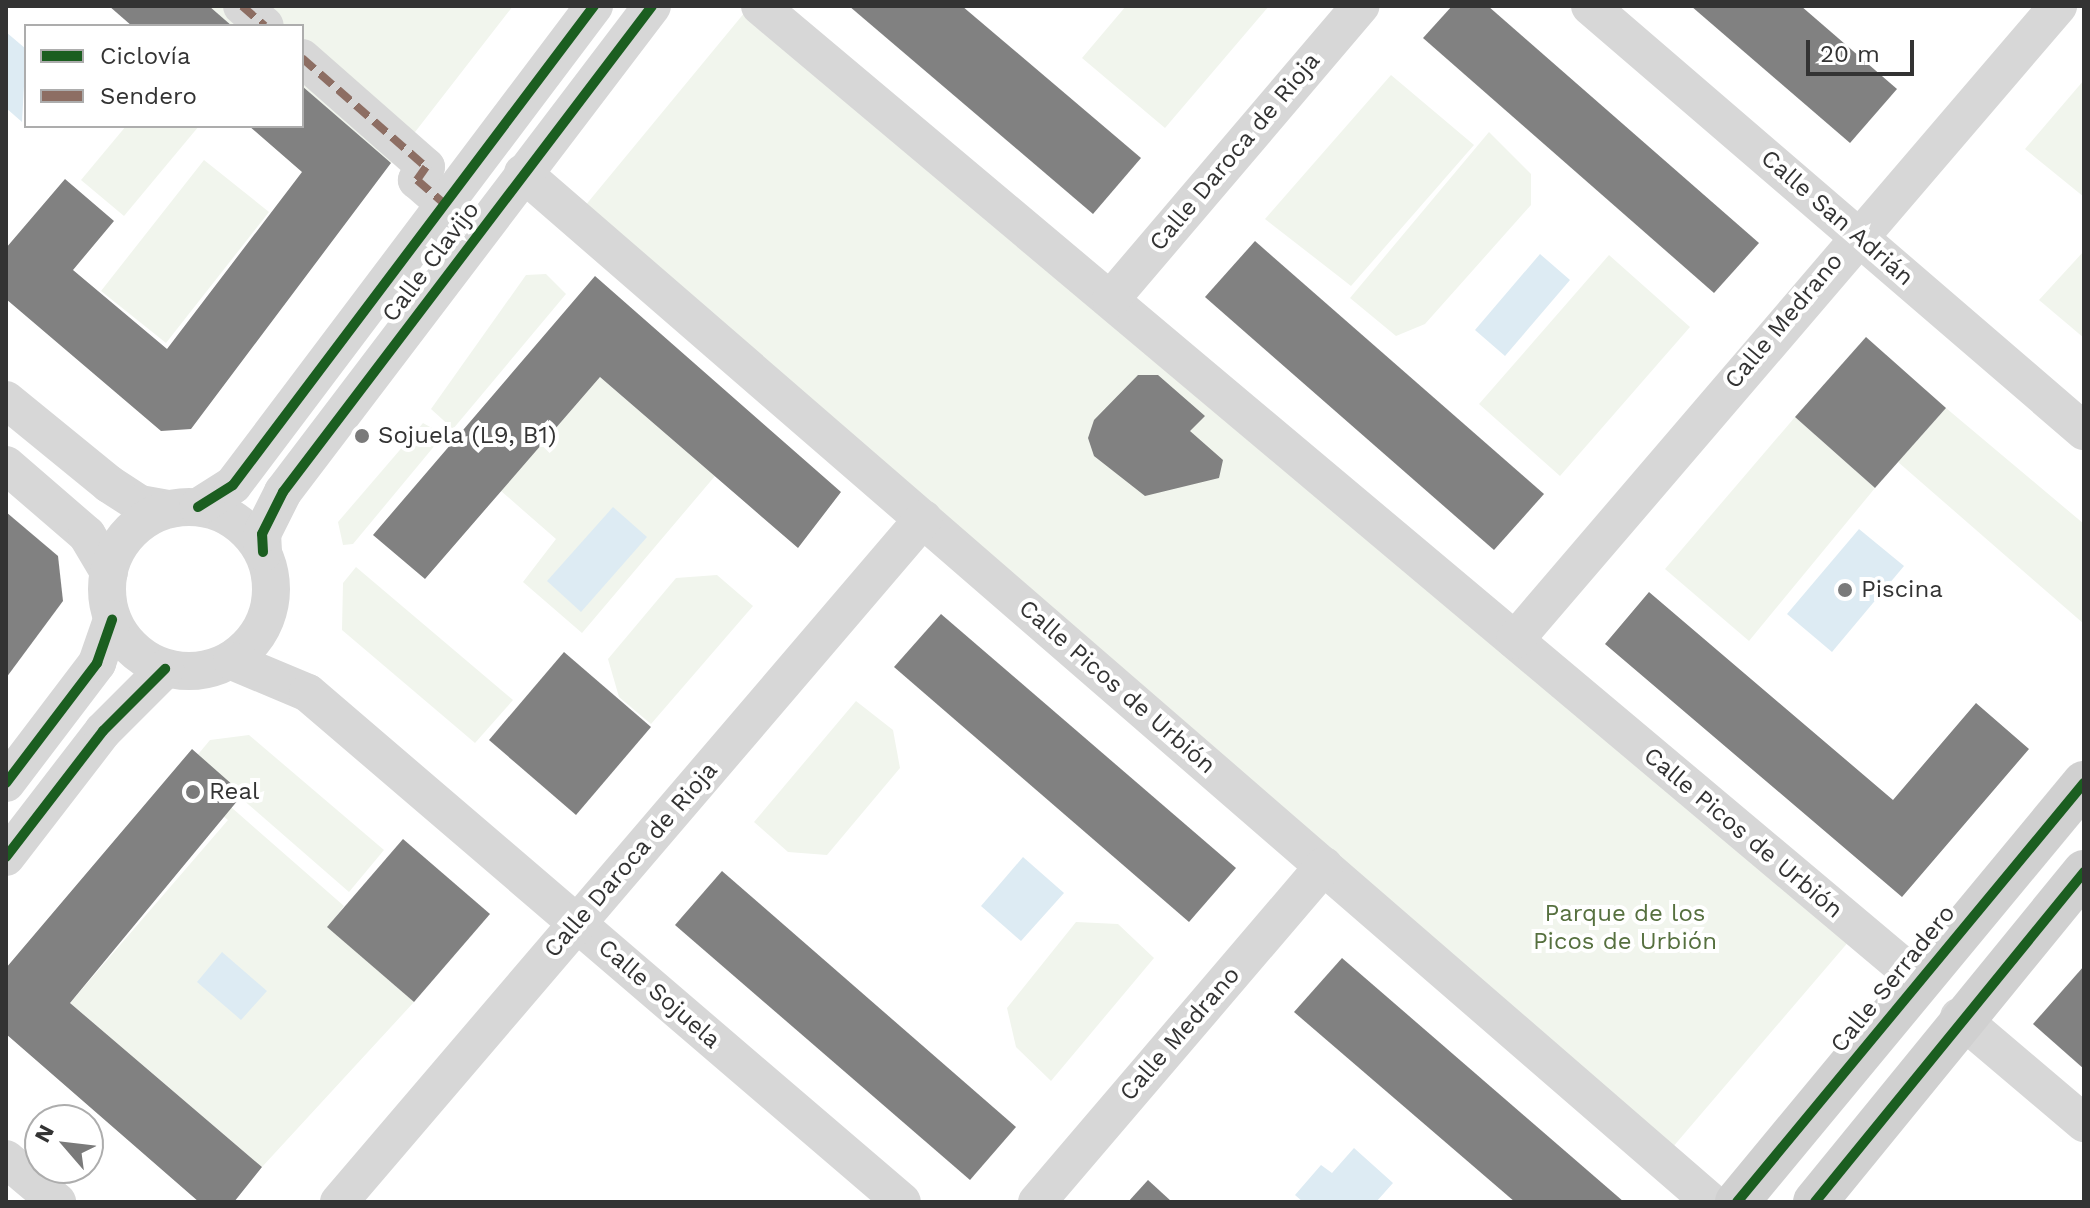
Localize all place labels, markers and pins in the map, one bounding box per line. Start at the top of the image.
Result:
place label: Sojuela (L9, B1) [378,422,557,450]
marker: Sojuela (L9, B1) [353,427,371,445]
place label: Piscina [1861,576,1943,604]
marker: Piscina [1836,581,1854,599]
place label: Real [209,778,259,806]
marker: Real [184,783,202,801]

